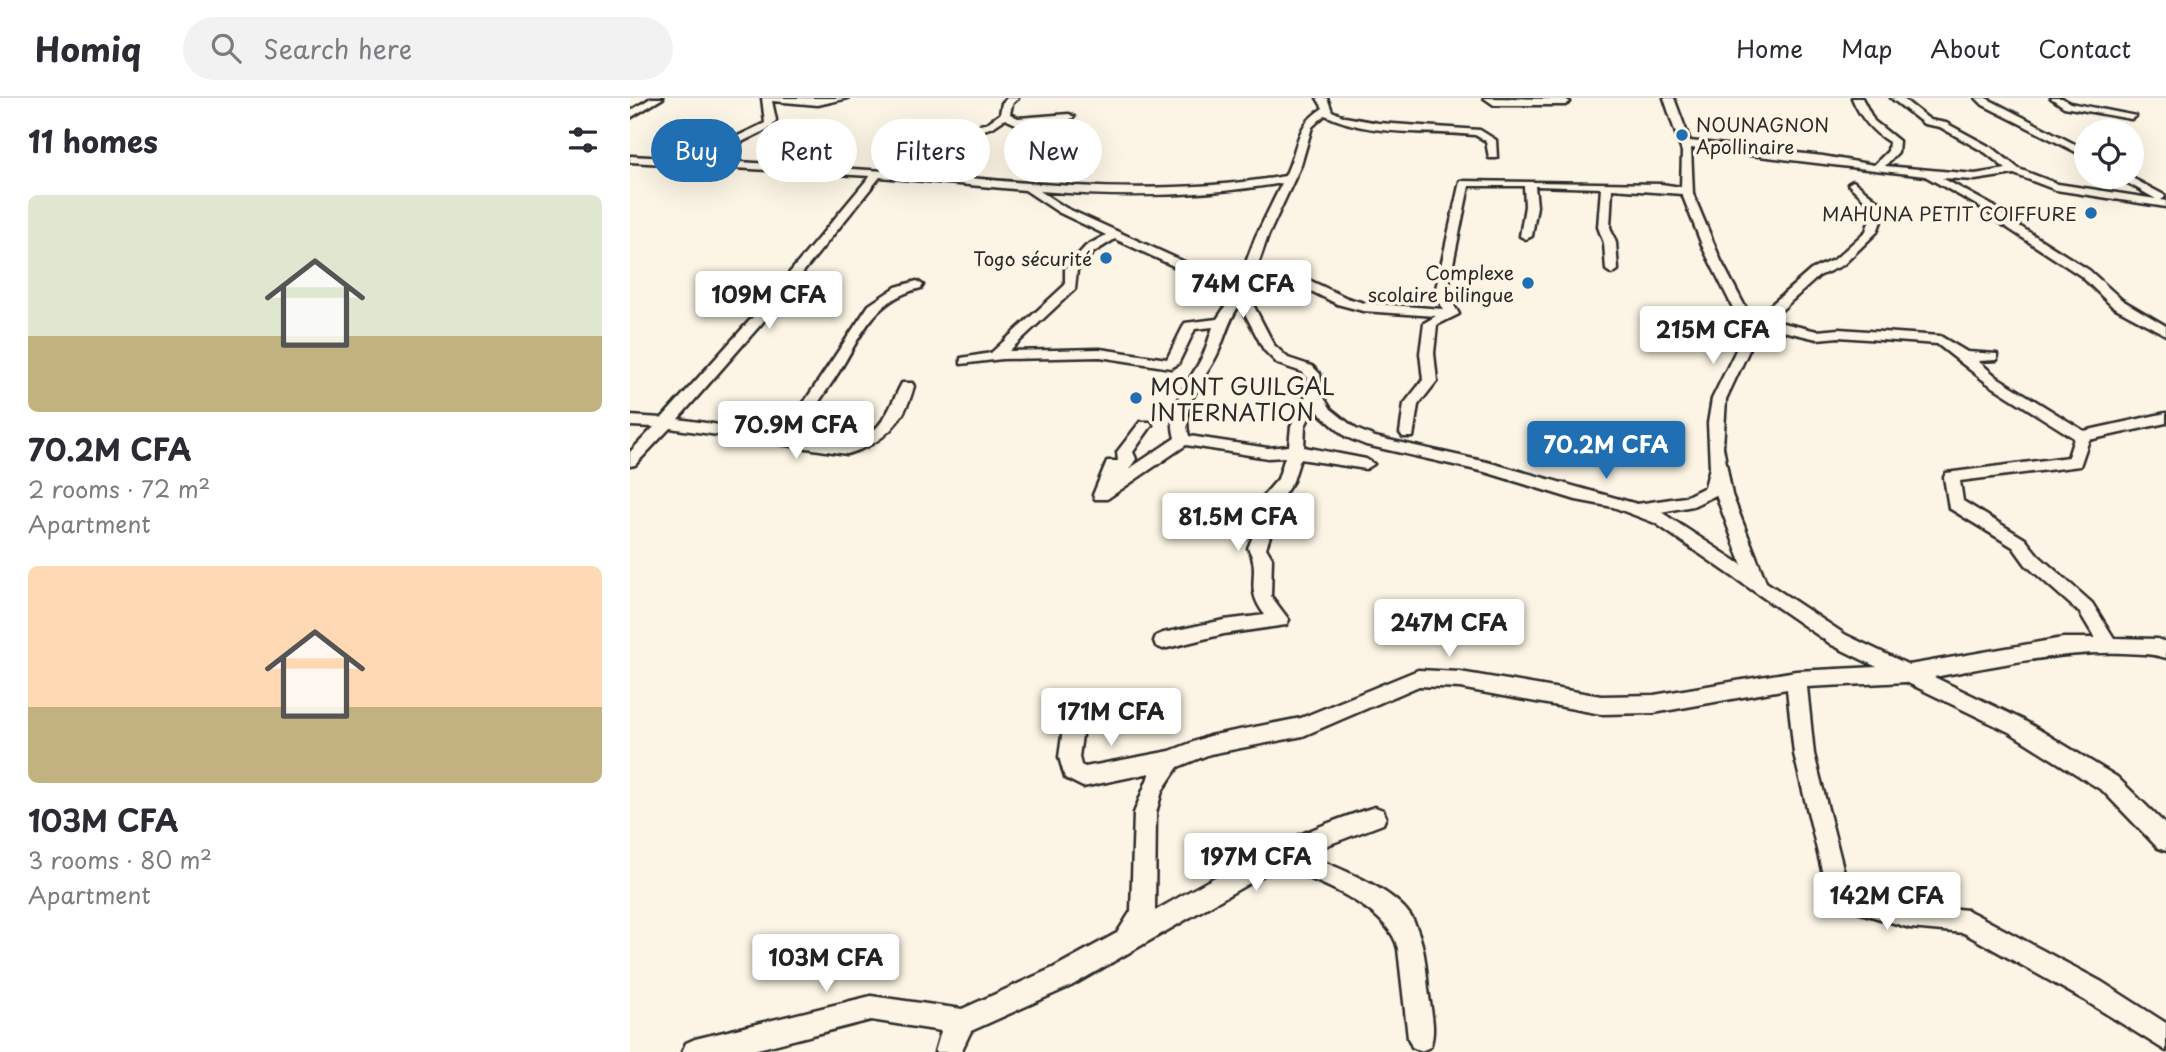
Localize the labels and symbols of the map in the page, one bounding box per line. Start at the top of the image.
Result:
place label: NOUNAGNON Apollinaire [1696,110,1829,160]
marker: NOUNAGNON Apollinaire [1674,127,1690,143]
place label: MAHUNA PETIT COIFFURE [1822,199,2077,227]
marker: MAHUNA PETIT COIFFURE [2083,205,2099,221]
place label: Togo sécurité [973,244,1092,272]
marker: Togo sécurité [1098,250,1114,266]
place label: Complexe scolaire bilingue [1368,258,1514,308]
pin: 74M CFA [1178,260,1308,320]
pin: 109M CFA [697,272,841,331]
marker: Complexe scolaire bilingue [1520,275,1536,291]
pin: 215M CFA [1641,306,1785,366]
place label: MONT GUILGAL INTERNATION [1150,368,1335,429]
marker: MONT GUILGAL INTERNATION [1128,390,1144,406]
pin: 70.9M CFA [716,402,876,461]
pin: 70.2M CFA [1526,422,1686,481]
pin: 81.5M CFA [1158,494,1318,553]
pin: 247M CFA [1377,600,1521,659]
pin: 171M CFA [1039,688,1183,748]
pin: 197M CFA [1184,834,1328,893]
pin: 142M CFA [1815,872,1959,932]
pin: 103M CFA [754,934,898,994]

